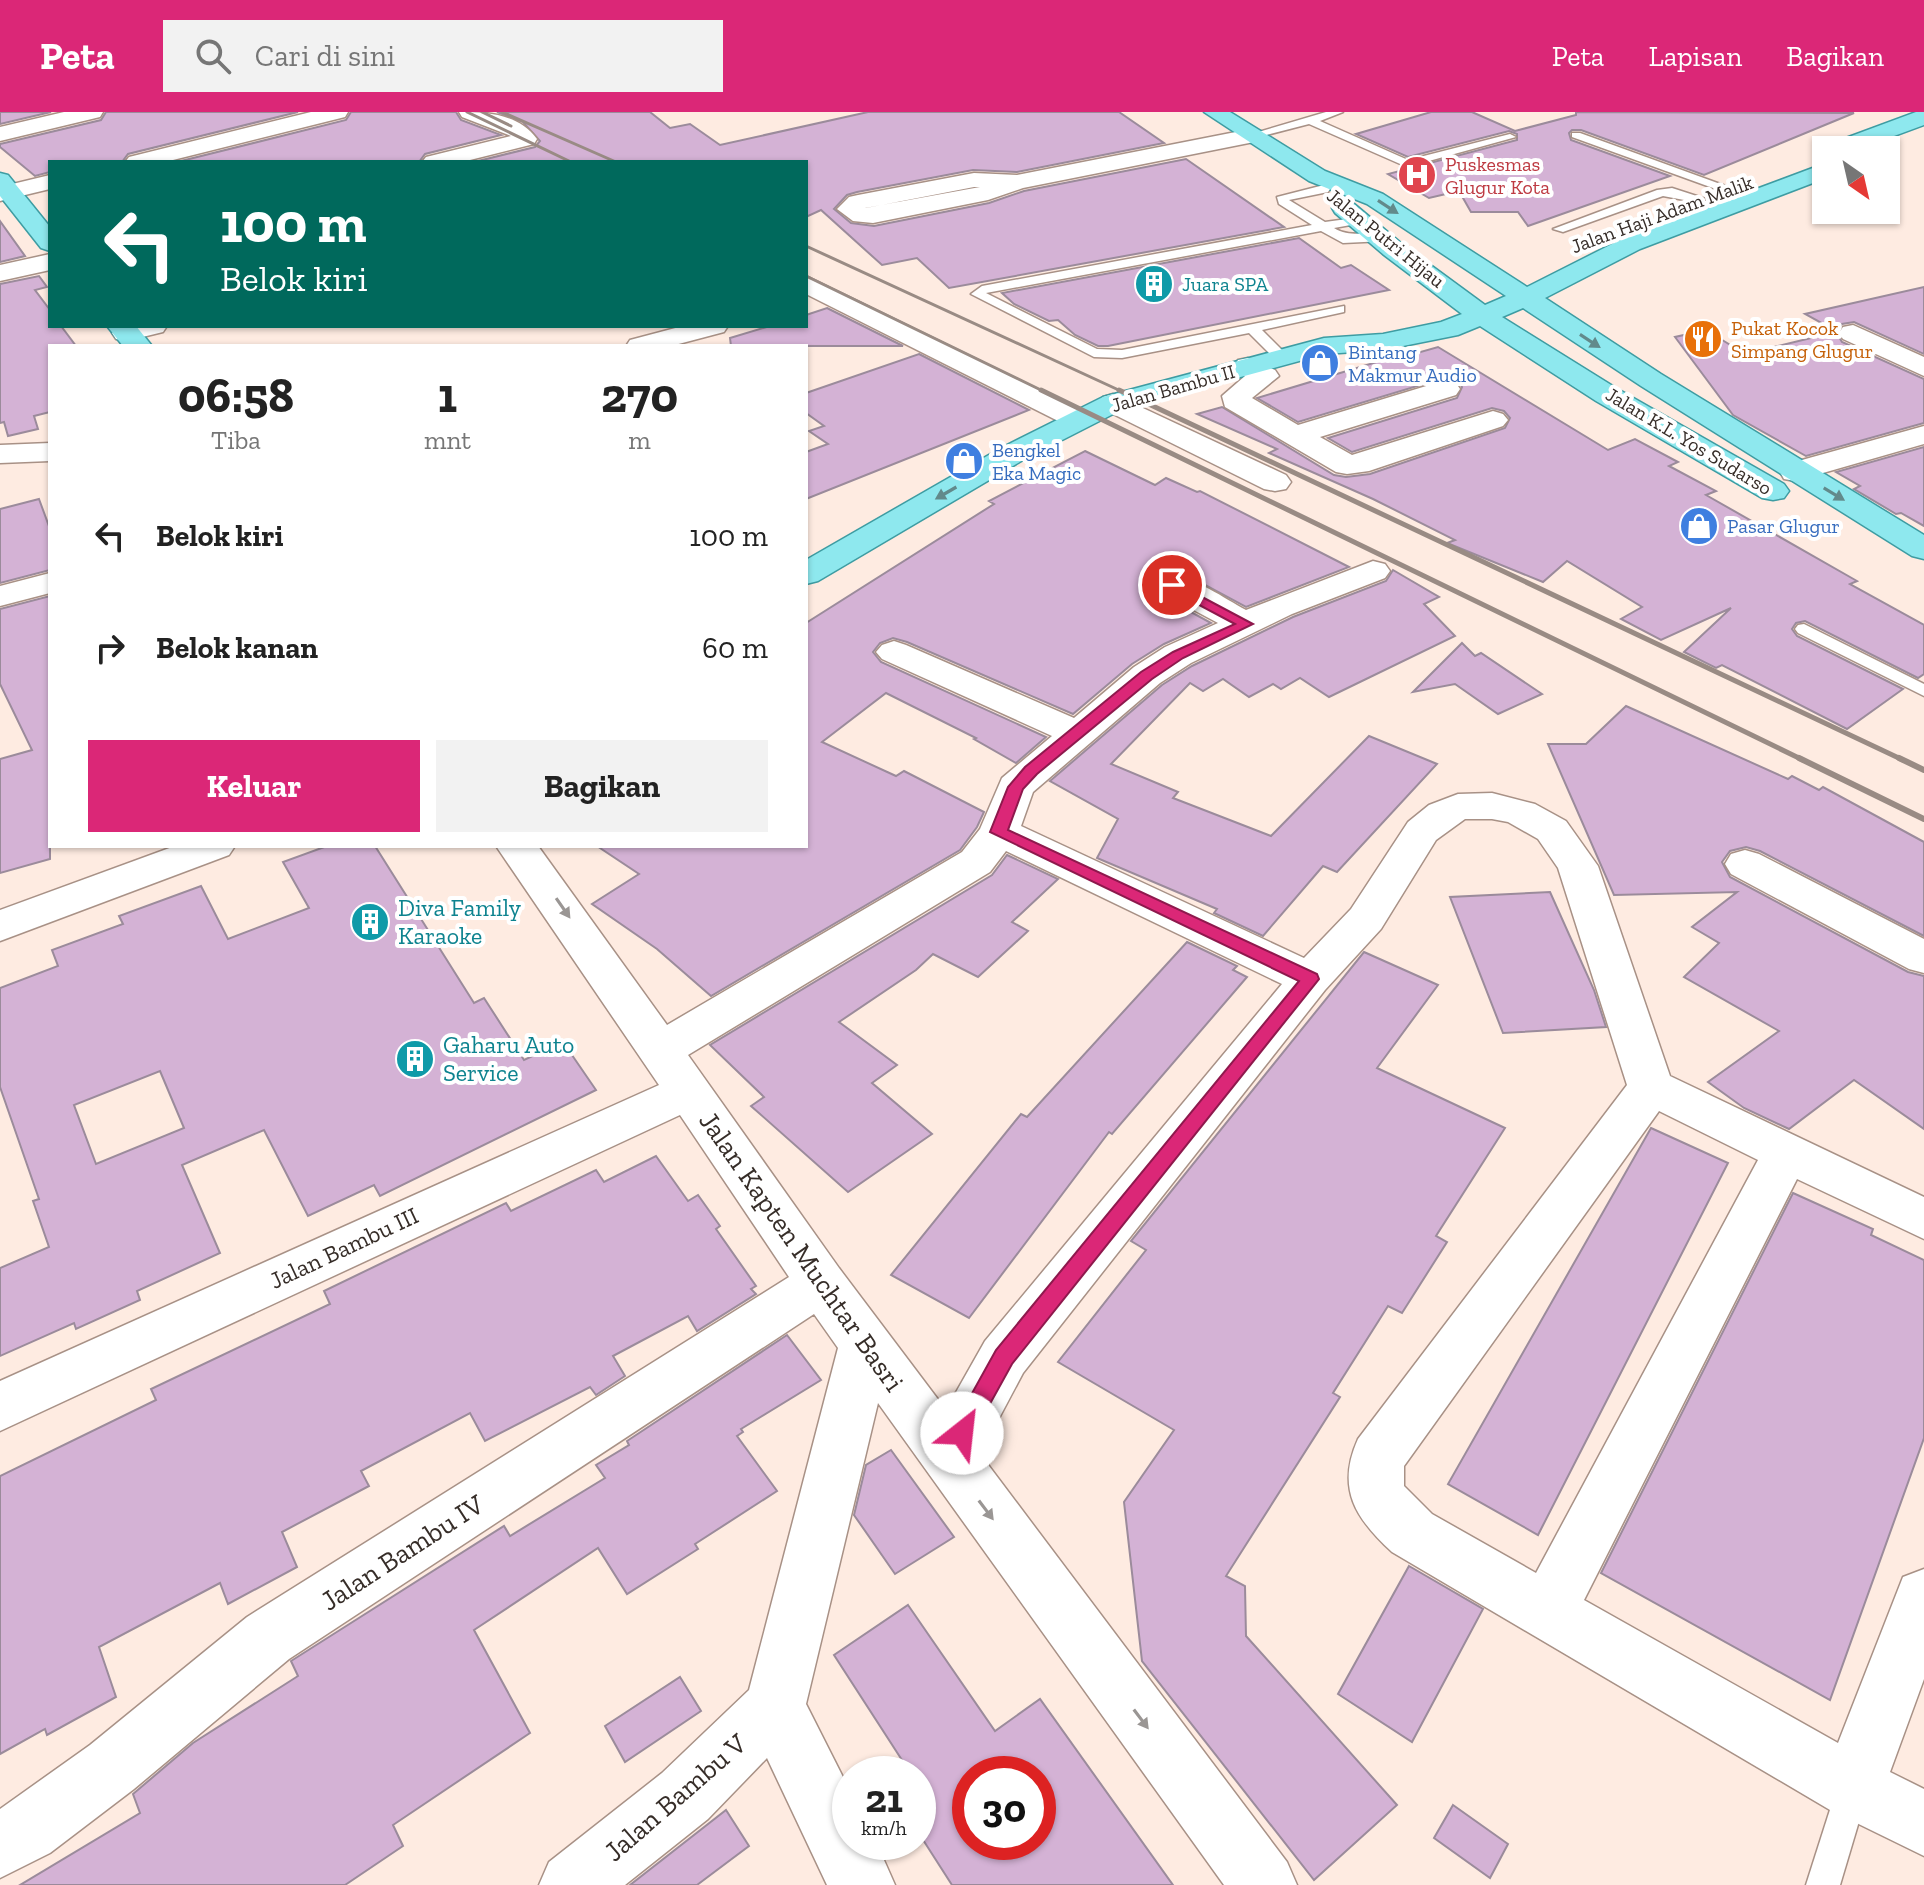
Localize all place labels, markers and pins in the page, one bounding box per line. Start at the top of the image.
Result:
place label: Puskesmas Glugur Kota [1445,152,1550,199]
hospital icon: Puskesmas Glugur Kota [1396,154,1438,196]
building icon: Juara SPA [1133,263,1175,305]
place label: Juara SPA [1182,272,1269,296]
place label: Pukat Kocok Simpang Glugur [1731,316,1873,363]
restaurant icon: Pukat Kocok Simpang Glugur [1682,318,1724,360]
place label: Bintang Makmur Audio [1348,340,1477,387]
shop icon: Bintang Makmur Audio [1299,342,1341,384]
place label: Bengkel Eka Magic [992,438,1081,485]
shop icon: Bengkel Eka Magic [943,440,985,482]
shop icon: Pasar Glugur [1678,505,1720,547]
place label: Pasar Glugur [1727,514,1840,538]
pin [1138,551,1206,619]
place label: Diva Family Karaoke [398,893,522,950]
building icon: Diva Family Karaoke [349,901,391,943]
place label: Gaharu Auto Service [443,1030,574,1087]
building icon: Gaharu Auto Service [394,1038,436,1080]

